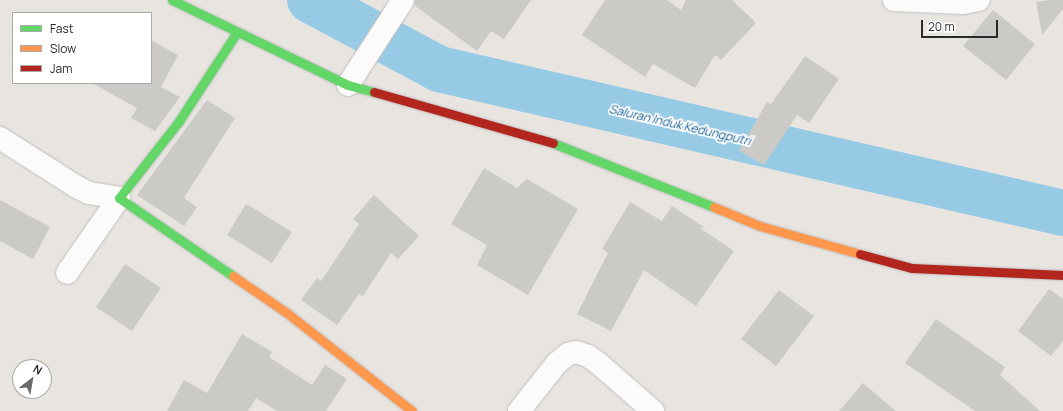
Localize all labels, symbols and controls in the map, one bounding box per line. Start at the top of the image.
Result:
legend [12,12,152,84]
scale bar [923,12,1000,38]
text: 20 m [928,18,955,35]
text: Fast [50,20,74,37]
text: Slow [50,40,76,57]
text: Jam [50,60,72,77]
water label: Saluran Induk Kedungputri [608,102,752,148]
north arrow [12,359,52,399]
text: N [31,361,45,378]

